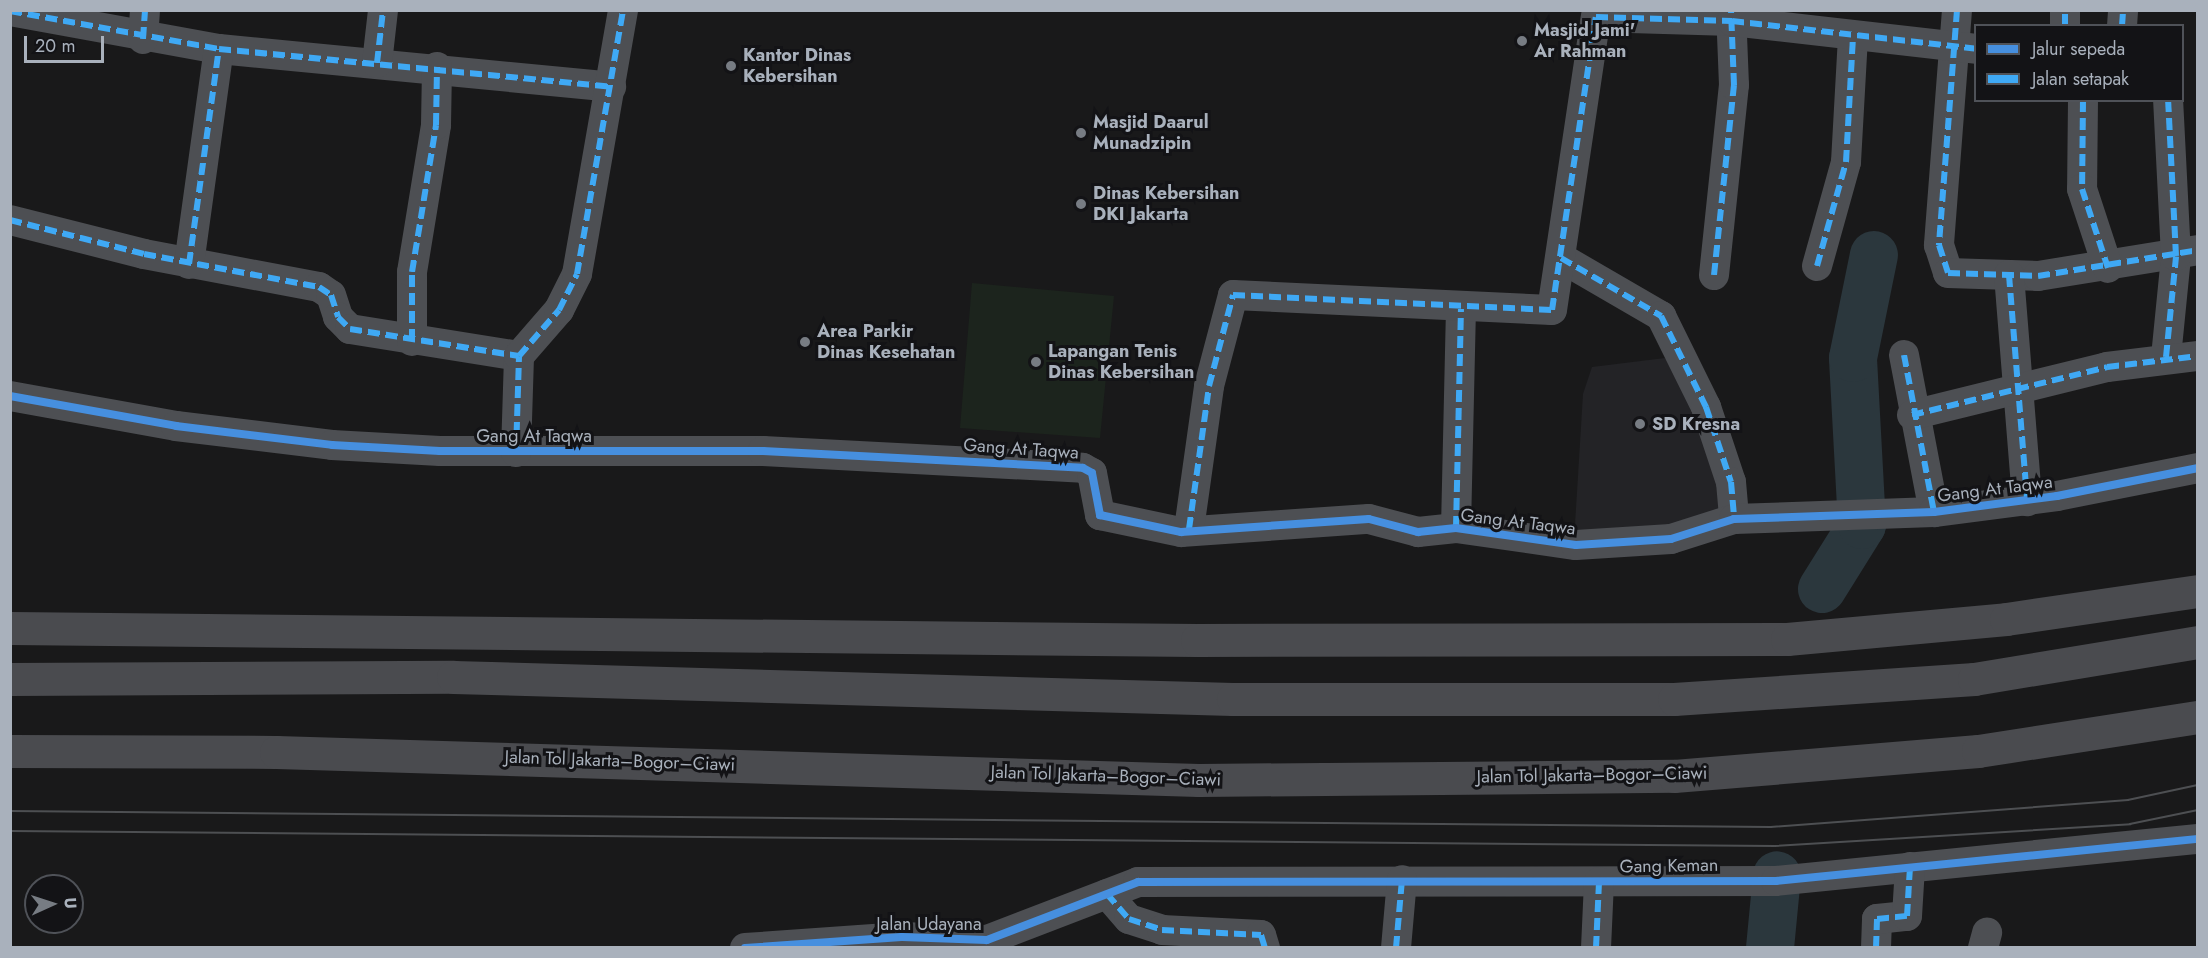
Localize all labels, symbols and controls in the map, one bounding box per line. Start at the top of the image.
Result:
place label: Masjid Jami' Ar Rahman [1534,20,1635,63]
scale bar [27,24,106,62]
legend [1974,24,2184,102]
text: 20 m [35,33,75,59]
marker: Masjid Jami' Ar Rahman [1515,34,1529,48]
text: Jalur sepeda [2032,36,2125,62]
place label: Kantor Dinas Kebersihan [743,45,851,88]
marker: Kantor Dinas Kebersihan [724,59,738,73]
text: Jalan setapak [2032,66,2129,92]
place label: Masjid Daarul Munadzipin [1093,112,1209,154]
marker: Masjid Daarul Munadzipin [1074,126,1088,140]
place label: Dinas Kebersihan DKI Jakarta [1093,183,1239,226]
marker: Dinas Kebersihan DKI Jakarta [1074,197,1088,211]
place label: Area Parkir Dinas Kesehatan [817,321,955,364]
marker: Area Parkir Dinas Kesehatan [798,335,812,349]
place label: Lapangan Tenis Dinas Kebersihan [1048,341,1194,384]
marker: Lapangan Tenis Dinas Kebersihan [1029,355,1043,369]
place label: SD Kresna [1652,413,1740,435]
marker: SD Kresna [1633,417,1647,431]
street label: Gang At Taqwa [476,425,592,447]
street label: Gang At Taqwa [963,434,1079,464]
street label: Gang At Taqwa [1936,471,2054,507]
street label: Gang At Taqwa [1459,504,1577,540]
street label: Jalan Tol Jakarta–Bogor–Ciawi [504,746,736,776]
street label: Jalan Tol Jakarta–Bogor–Ciawi [990,761,1222,791]
street label: Jalan Tol Jakarta–Bogor–Ciawi [1477,762,1707,788]
street label: Gang Keman [1619,854,1719,878]
north arrow [24,874,84,934]
text: U [59,897,82,909]
street label: Jalan Udayana [876,913,982,935]

